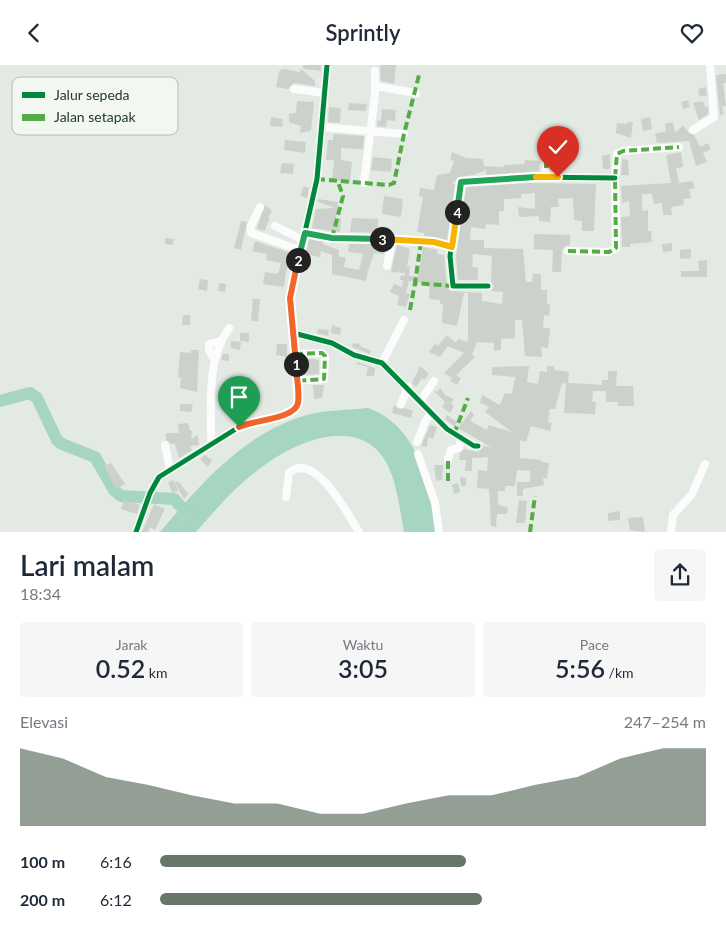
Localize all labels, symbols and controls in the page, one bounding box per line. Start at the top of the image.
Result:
icon: back [20,19,48,47]
text: Sprintly [326,19,400,46]
icon: heart [678,19,706,47]
legend [12,77,178,135]
text: Jalur sepeda [54,86,130,103]
text: Jalan setapak [54,108,136,125]
pin [537,126,579,177]
icon: check [544,133,572,161]
pin: 4 [444,199,470,225]
text: 4 [453,204,462,221]
pin: 3 [370,227,394,251]
text: 3 [378,231,387,248]
pin: 2 [286,247,310,273]
text: 2 [294,252,303,269]
pin: 1 [284,351,308,377]
text: 1 [292,356,301,373]
pin [218,376,260,427]
icon: arrive [225,383,253,411]
text: Lari malam [20,548,154,582]
button: share [654,549,706,601]
text: 18:34 [20,584,61,603]
text: Jarak [116,636,147,653]
text: Waktu [343,636,383,653]
text: Pace [580,636,609,653]
text: 0.52 [96,653,145,683]
text: 3:05 [338,653,388,683]
text: 5:56 [555,653,605,683]
text: km [145,664,167,681]
text: /km [605,664,634,681]
text: Elevasi [20,712,68,731]
text: 247–254 m [624,712,706,731]
text: 100 m [20,852,65,871]
text: 6:16 [100,852,132,871]
text: 200 m [20,890,65,909]
text: 6:12 [100,890,132,909]

